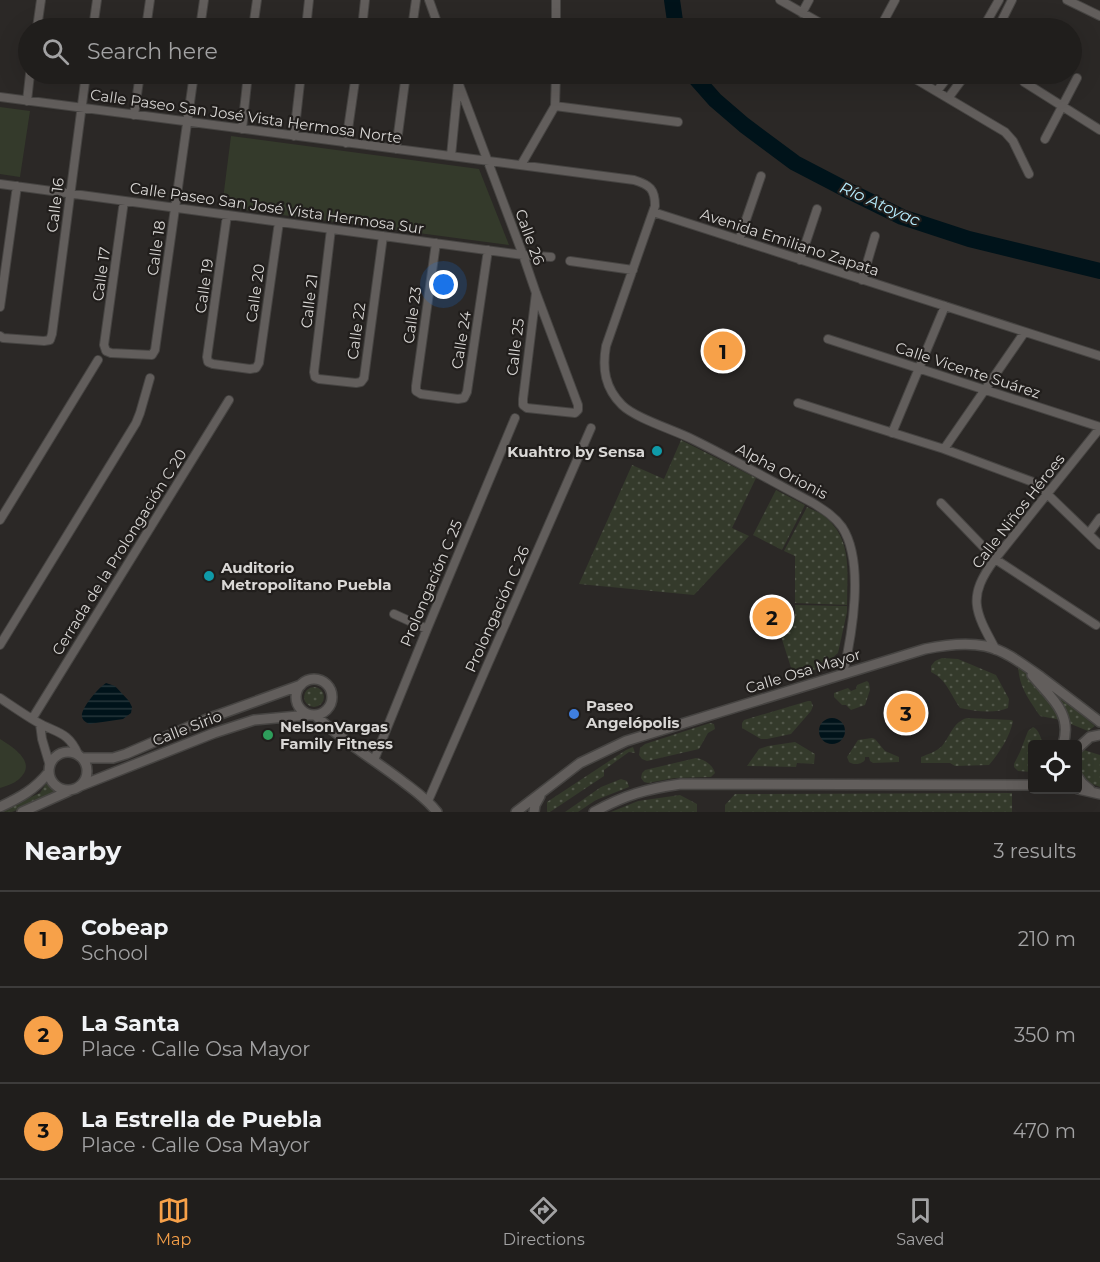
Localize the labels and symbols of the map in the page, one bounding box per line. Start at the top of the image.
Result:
street label: Calle Paseo San José Vista Hermosa Norte [89,85,403,147]
street label: Calle 16 [42,177,68,233]
street label: Calle Paseo San José Vista Hermosa Sur [129,178,425,238]
water label: Río Atoyac [837,178,923,230]
street label: Avenida Emiliano Zapata [698,204,882,280]
street label: Calle 26 [511,206,549,268]
street label: Calle 18 [143,219,169,277]
street label: Calle 17 [88,245,114,302]
street label: Calle 19 [191,257,217,315]
street label: Calle 20 [241,262,269,323]
your location [429,270,458,299]
street label: Calle 21 [296,273,322,329]
street label: Calle 23 [399,285,425,345]
street label: Calle 22 [343,301,369,361]
street label: Calle 24 [447,310,475,370]
street label: Calle 25 [502,317,528,377]
pin: 1 [704,328,742,374]
street label: Calle Vicente Suárez [893,338,1043,403]
street label: Alpha Orionis [733,439,831,503]
place label: Kuahtro by Sensa [507,442,645,461]
marker: Kuahtro by Sensa [650,444,664,458]
street label: Cerrada de la Prolongación C 20 [47,445,191,659]
street label: Calle Niños Héroes [967,450,1069,572]
street label: Prolongación C 25 [396,517,466,649]
street label: Prolongación C 26 [461,543,533,675]
place label: Auditorio Metropolitano Puebla [220,558,392,594]
marker: Auditorio Metropolitano Puebla [202,569,216,583]
pin: 2 [752,594,792,640]
street label: Calle Osa Mayor [743,644,863,698]
pin: 3 [886,690,926,736]
place label: Paseo Angelópolis [585,696,679,732]
street label: Calle Sirio [150,706,224,750]
marker: Paseo Angelópolis [567,707,581,721]
place label: NelsonVargas Family Fitness [280,717,393,753]
marker: NelsonVargas Family Fitness [261,728,275,742]

